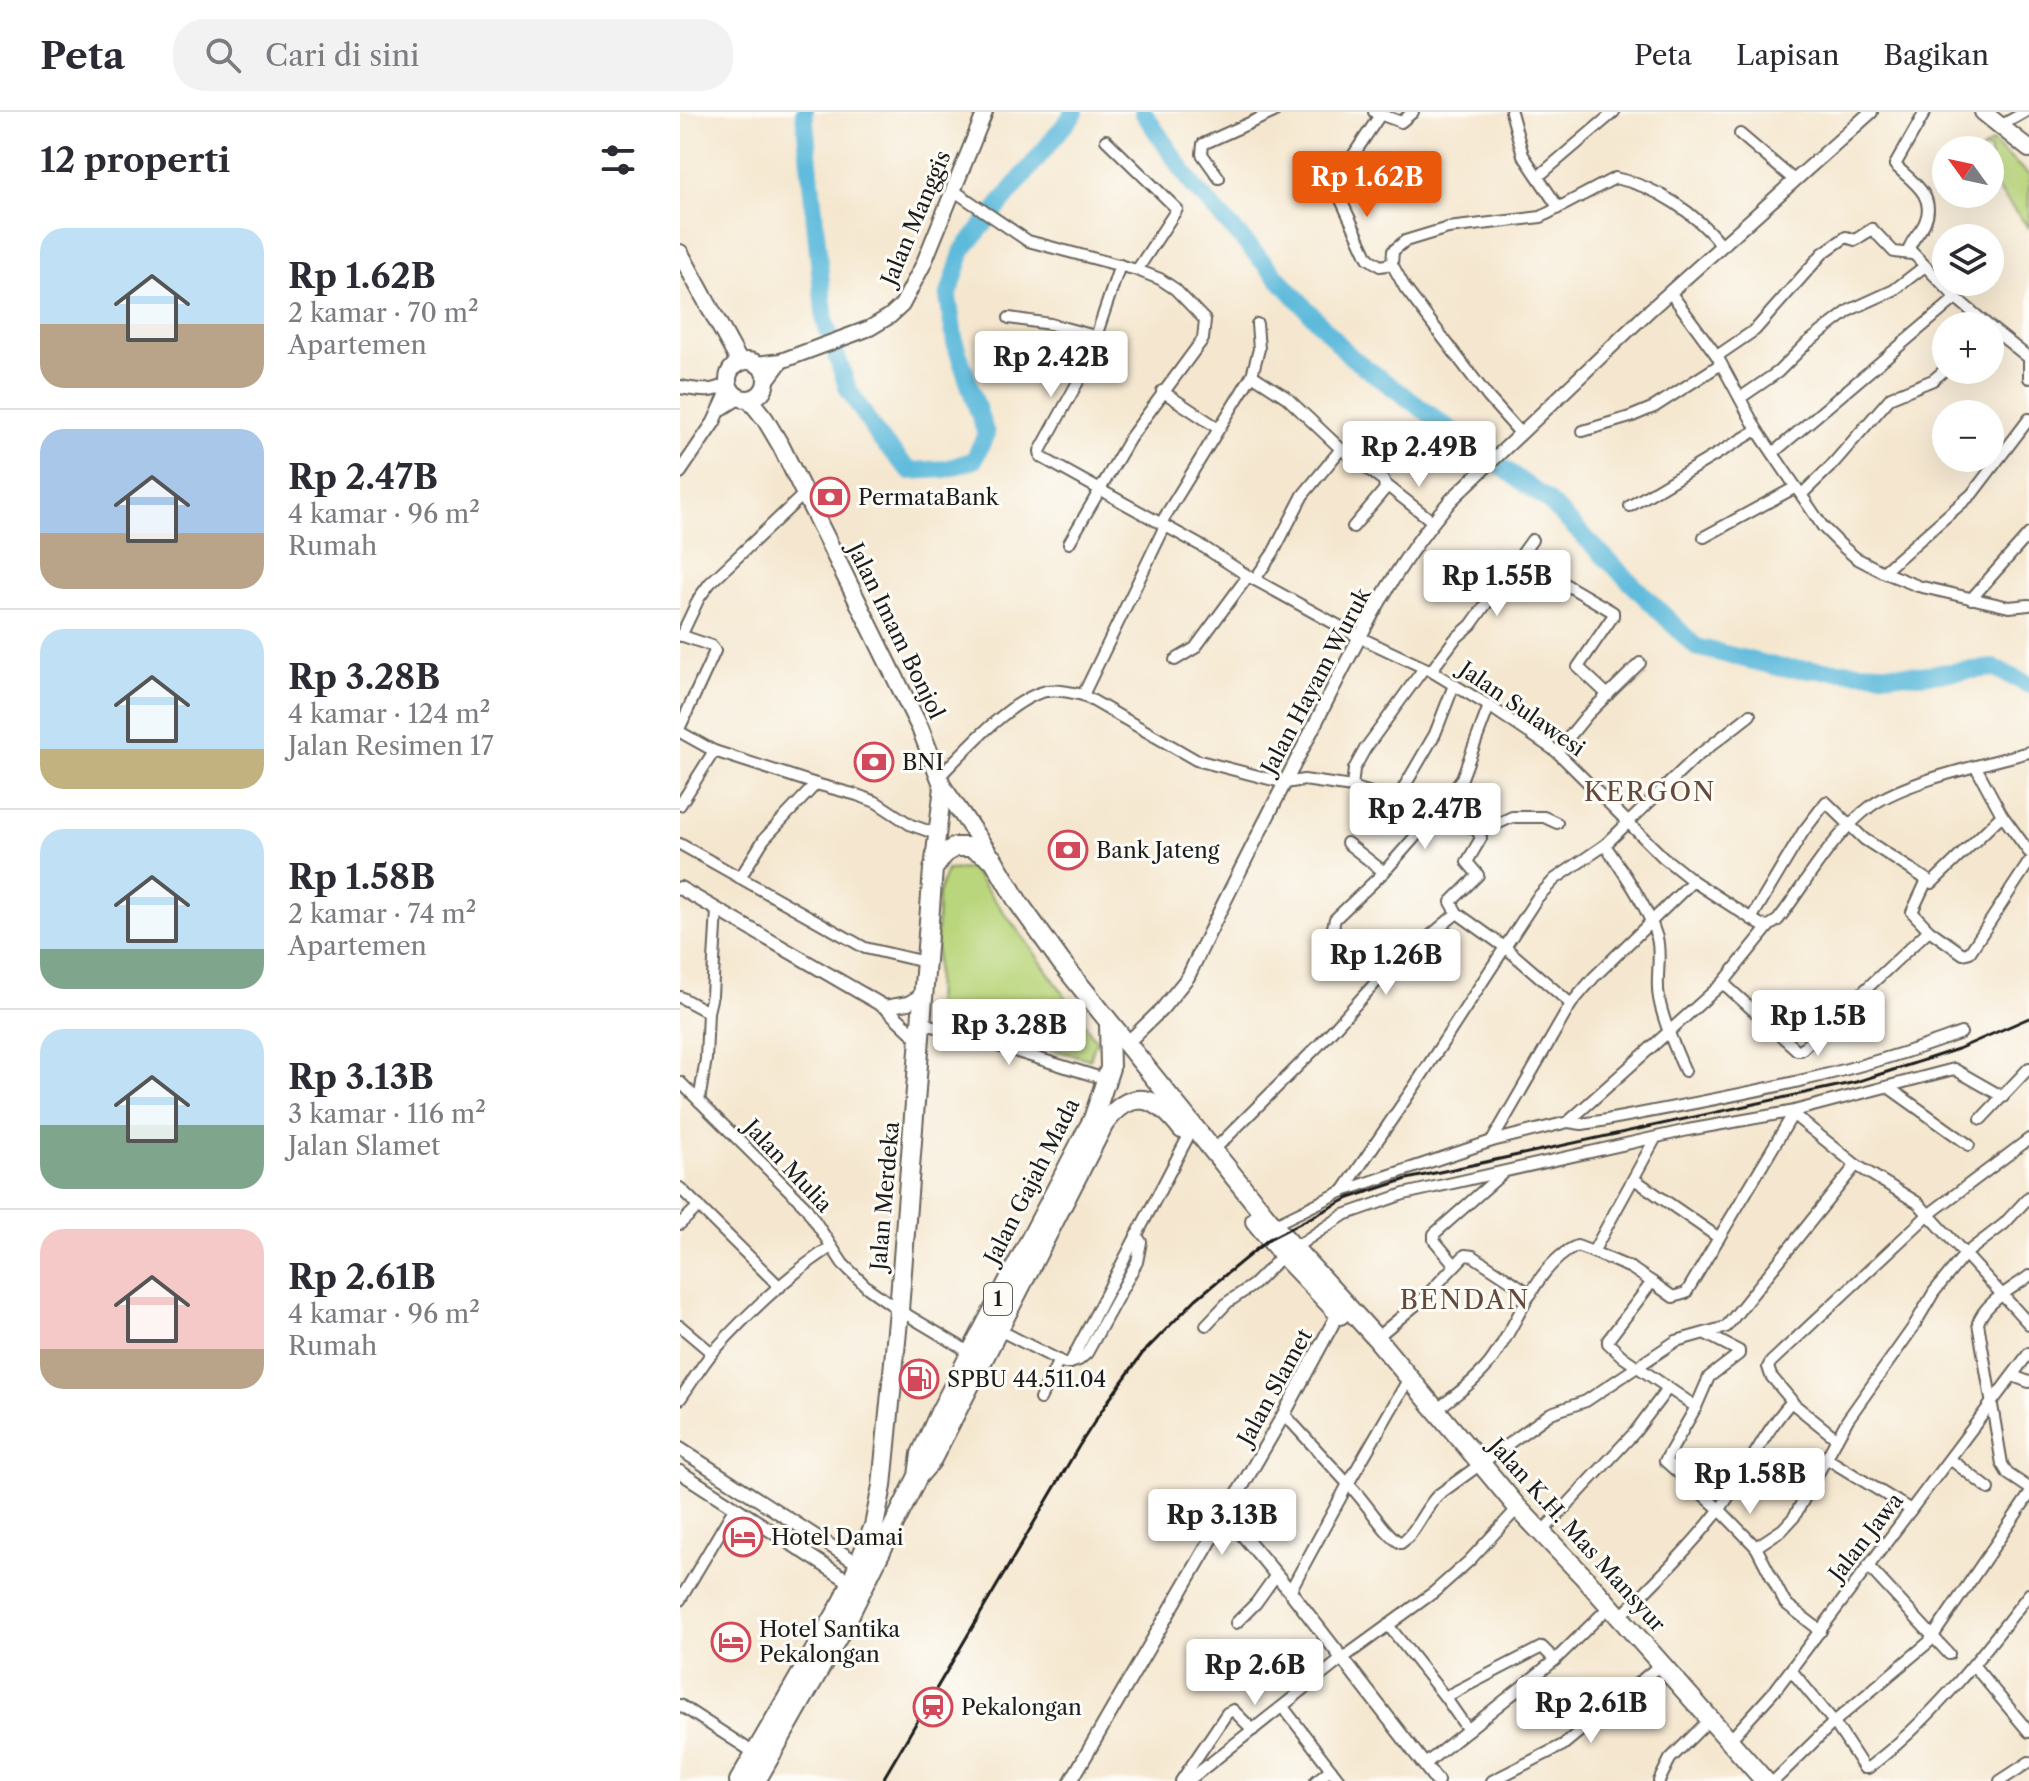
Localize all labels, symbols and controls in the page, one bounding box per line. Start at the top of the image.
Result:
search box [173,19,733,91]
text: Peta [40,32,125,79]
icon: search [201,33,245,77]
text: Cari di sini [265,37,419,74]
text: Peta [1634,38,1692,72]
text: Lapisan [1736,38,1839,72]
text: Bagikan [1883,38,1989,72]
north arrow [1932,136,2004,208]
map controls [1932,136,2004,472]
icon: filters [596,138,640,182]
text: 12 properti [40,139,230,181]
street label: Jalan Manggis [874,147,957,292]
pin: Rp 1.62B [1284,151,1450,219]
text: Rp 1.62B [1310,161,1424,193]
button: layers [1932,224,2004,296]
text: Rp 1.62B [288,255,436,297]
icon: home [104,260,200,356]
text: 2 kamar · 70 m² [288,297,479,329]
button: + [1932,312,2004,384]
text: Apartemen [288,329,427,361]
pin: Rp 2.42B [968,331,1134,399]
text: Rp 2.42B [993,341,1109,373]
button: − [1932,400,2004,472]
pin: Rp 2.49B [1336,421,1502,489]
text: Rp 2.49B [1361,431,1477,463]
text: Rp 2.47B [288,456,438,498]
icon: home [104,461,200,557]
bank icon: PermataBank [809,476,851,518]
place label: PermataBank [858,484,1000,511]
text: 4 kamar · 96 m² [288,498,480,530]
text: Rumah [288,530,377,562]
street label: Jalan Imam Bonjol [840,536,951,724]
pin: Rp 1.55B [1414,550,1580,618]
text: Rp 1.55B [1442,560,1552,592]
street label: Jalan Hayam Wuruk [1254,582,1377,782]
street label: Jalan Sulawesi [1451,654,1590,762]
text: Rp 3.28B [288,656,440,698]
icon: home [104,661,200,757]
text: 4 kamar · 124 m² [288,698,490,730]
text: Jalan Resimen 17 [288,730,494,762]
bank icon: BNI [853,741,895,783]
place label: BNI [902,749,944,776]
district label: KERGON [1584,776,1716,808]
pin: Rp 2.47B [1342,783,1508,851]
text: Rp 2.47B [1368,793,1482,825]
bank icon: Bank Jateng [1047,829,1089,871]
place label: Bank Jateng [1096,837,1220,864]
text: Rp 1.58B [288,856,435,898]
icon: home [104,861,200,957]
text: 2 kamar · 74 m² [288,898,476,930]
pin: Rp 1.26B [1303,929,1469,997]
text: Apartemen [288,930,427,962]
text: Rp 1.26B [1329,939,1443,971]
pin: Rp 1.5B [1744,990,1892,1058]
pin: Rp 3.28B [926,999,1092,1067]
text: Rp 1.5B [1770,1000,1866,1032]
text: Rp 3.28B [951,1009,1067,1041]
text: Rp 3.13B [288,1056,434,1098]
icon: home [104,1061,200,1157]
street label: Jalan Gajah Mada [977,1093,1086,1271]
text: 3 kamar · 116 m² [288,1098,486,1130]
street label: Jalan Mulia [736,1112,838,1218]
street label: Jalan Merdeka [865,1120,905,1275]
text: Jalan Slamet [288,1130,440,1162]
text: Rp 2.61B [288,1256,436,1298]
icon: home [104,1261,200,1357]
road number: 1 [984,1283,1012,1315]
district label: BENDAN [1400,1284,1530,1316]
text: 4 kamar · 96 m² [288,1298,480,1330]
street label: Jalan Slamet [1231,1324,1318,1452]
text: Rumah [288,1330,377,1362]
fuel station icon: SPBU 44.511.04 [898,1358,940,1400]
place label: SPBU 44.511.04 [947,1366,1106,1393]
street label: Jalan K.H. Mas Mansyur [1481,1430,1671,1637]
pin: Rp 1.58B [1667,1448,1833,1516]
text: Rp 1.58B [1694,1458,1806,1490]
street label: Jalan Jawa [1821,1487,1909,1589]
pin: Rp 3.13B [1139,1489,1305,1557]
text: Rp 3.13B [1166,1499,1278,1531]
hotel icon: Hotel Damai [722,1516,764,1558]
place label: Hotel Damai [771,1524,904,1551]
place label: Hotel Santika Pekalongan [759,1616,900,1668]
hotel icon: Hotel Santika Pekalongan [710,1621,752,1663]
pin: Rp 2.6B [1181,1639,1329,1707]
text: Rp 2.6B [1204,1649,1306,1681]
pin: Rp 2.61B [1508,1677,1674,1745]
station icon: Pekalongan [912,1686,954,1728]
text: Rp 2.61B [1534,1687,1648,1719]
place label: Pekalongan [961,1694,1082,1721]

